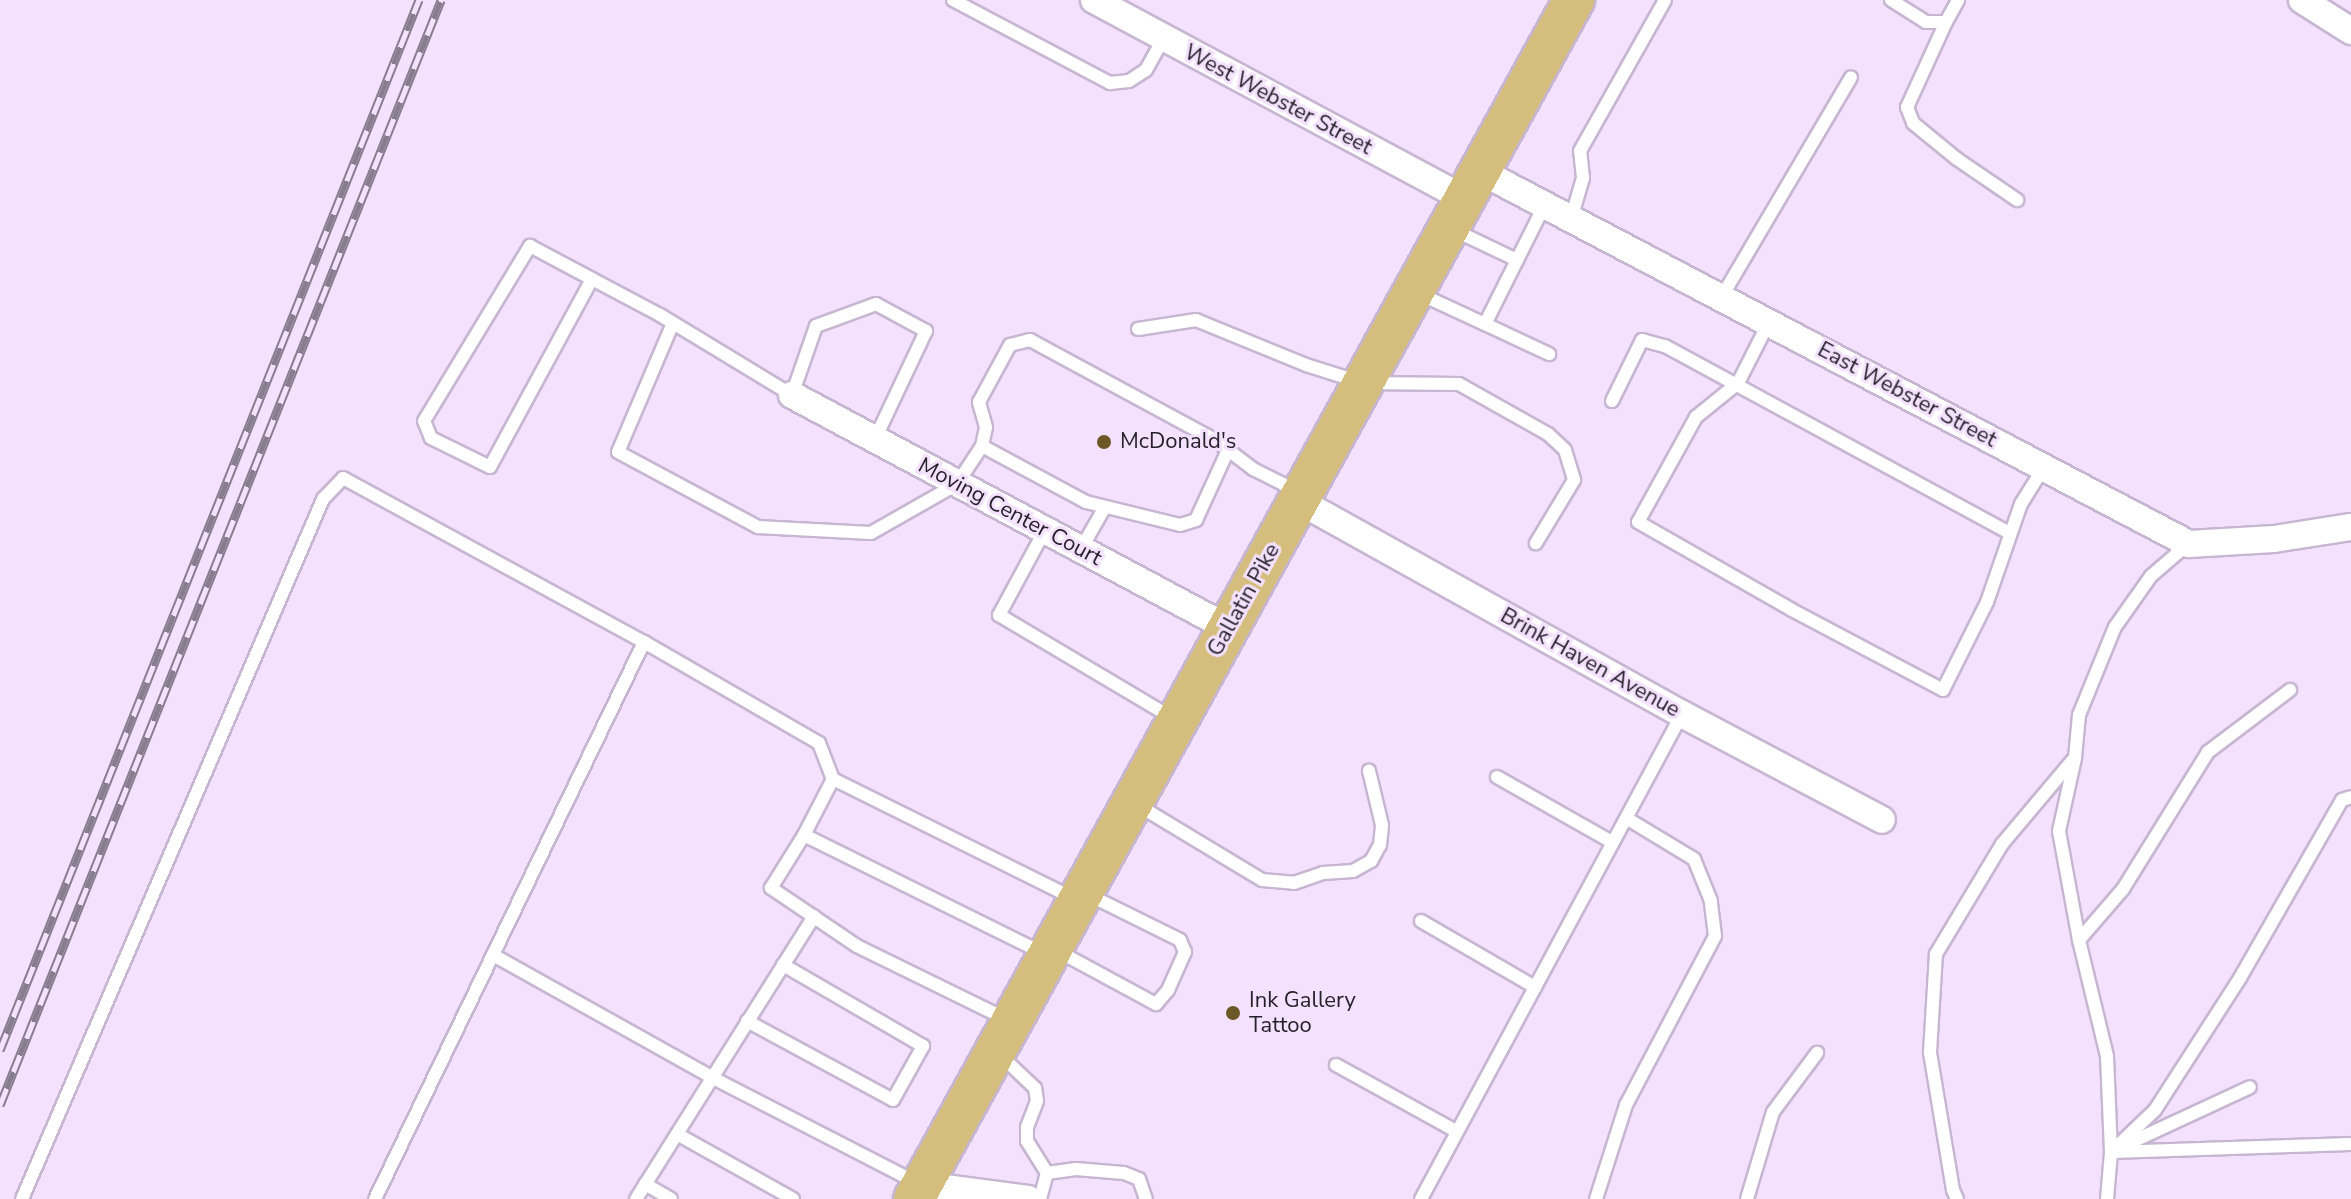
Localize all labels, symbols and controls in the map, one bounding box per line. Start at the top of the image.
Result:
street label: West Webster Street [1179,39,1377,161]
street label: East Webster Street [1813,337,2001,453]
place label: McDonald's [1120,429,1236,455]
marker: McDonald's [1095,433,1113,451]
street label: Moving Center Court [914,452,1106,572]
street label: Gallatin Pike [1202,539,1286,661]
street label: Brink Haven Avenue [1496,603,1684,723]
place label: Ink Gallery Tattoo [1249,987,1356,1038]
marker: Ink Gallery Tattoo [1224,1004,1242,1022]

